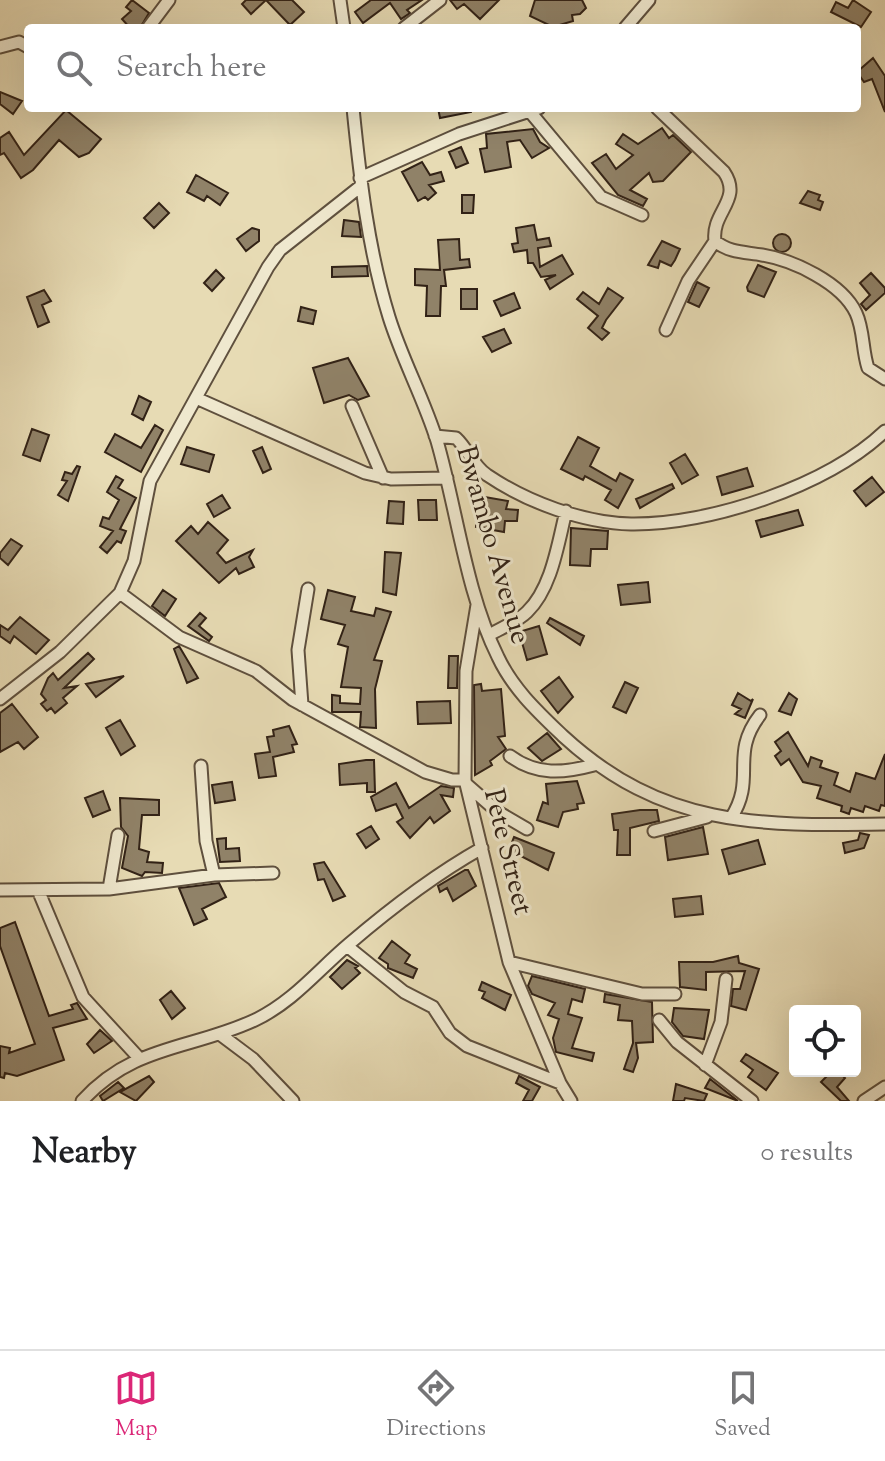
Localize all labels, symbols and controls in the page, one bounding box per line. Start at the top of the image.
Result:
search box [24,24,861,112]
icon: search [52,46,96,90]
text: Search here [116,47,266,90]
street label: Bwambo Avenue [445,441,539,649]
street label: Pete Street [472,785,542,920]
map controls [789,1005,861,1077]
button: locate [789,1005,861,1077]
text: Nearby [32,1129,137,1178]
text: 0 results [761,1135,853,1172]
tab: Map [114,1366,158,1446]
tab: Directions [387,1366,486,1446]
tab: Saved [714,1366,771,1446]

